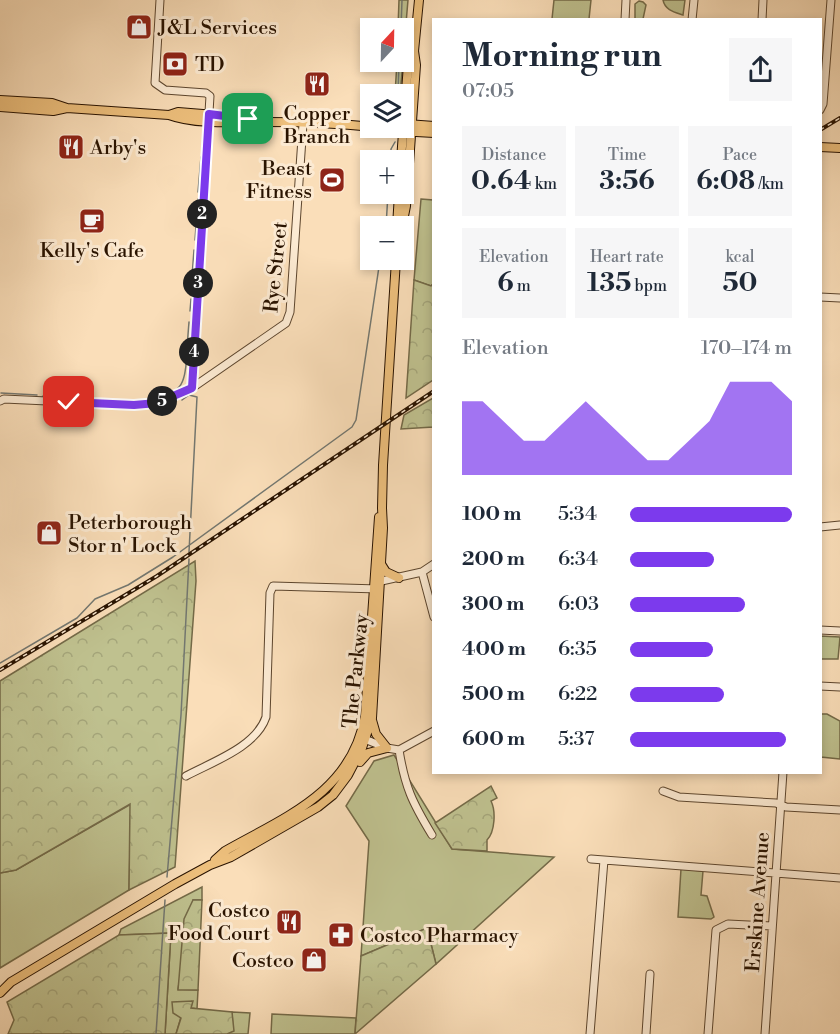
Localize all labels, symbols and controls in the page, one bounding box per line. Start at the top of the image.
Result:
shop icon: J&L Services [124,12,154,42]
place label: J&L Services [157,16,277,41]
north arrow [360,18,414,72]
map controls [360,18,414,270]
text: Morning run [462,36,662,77]
button: share [729,38,792,101]
bank icon: TD [160,49,190,79]
place label: TD [195,53,225,78]
restaurant icon: Copper Branch [302,69,332,99]
text: 07:05 [462,79,514,104]
button: layers [360,84,414,138]
pin [222,93,273,144]
icon: arrive [231,102,264,135]
place label: Copper Branch [283,102,351,150]
restaurant icon: Arby's [56,132,86,162]
place label: Arby's [89,136,146,161]
text: Distance [482,145,546,165]
text: Time [608,145,646,165]
text: Pace [723,145,757,165]
button: + [360,150,414,204]
place label: Beast Fitness [246,157,312,205]
sports icon: Beast Fitness [317,165,347,195]
text: 0.64 [471,165,531,197]
text: 3:56 [599,165,655,197]
text: 6:08 [696,165,755,197]
text: km [531,174,557,194]
text: /km [755,174,784,194]
pin: 2 [187,199,217,229]
text: 2 [197,204,207,224]
cafe icon: Kelly's Cafe [77,206,107,236]
button: − [360,216,414,270]
street label: Rye Street [259,220,294,314]
place label: Kelly's Cafe [40,239,144,264]
text: Elevation [479,247,549,267]
text: Heart rate [590,247,664,267]
text: kcal [725,247,755,267]
text: 6 [497,267,514,299]
text: 135 [587,267,631,299]
text: 50 [722,267,758,299]
pin: 3 [183,268,213,298]
text: 3 [193,273,203,293]
text: m [514,276,531,296]
text: bpm [631,276,667,296]
text: Elevation [462,336,549,361]
text: 170–174 m [701,336,792,361]
pin: 4 [179,337,209,367]
text: 4 [189,342,199,362]
pin [43,376,94,427]
icon: check [52,385,85,418]
pin: 5 [147,386,177,416]
text: 5 [157,391,167,411]
text: 100 m [462,502,521,527]
text: 5:34 [558,502,597,527]
place label: Peterborough Stor n' Lock [68,511,192,559]
shop icon: Peterborough Stor n' Lock [34,518,64,548]
text: 200 m [462,547,525,572]
text: 6:34 [558,547,598,572]
text: 300 m [462,592,525,617]
text: 6:03 [558,592,599,617]
street label: The Parkway [338,612,375,730]
text: 400 m [462,637,526,662]
text: 6:35 [558,637,597,662]
text: 500 m [462,682,525,707]
text: 6:22 [558,682,597,707]
text: 600 m [462,727,525,752]
text: 5:37 [558,727,594,752]
street label: Erskine Avenue [741,831,776,973]
place label: Costco Food Court [168,899,270,947]
restaurant icon: Costco Food Court [274,907,304,937]
pharmacy icon: Costco Pharmacy [326,920,356,950]
place label: Costco Pharmacy [360,924,519,949]
shop icon: Costco [299,945,329,975]
place label: Costco [232,949,294,974]

